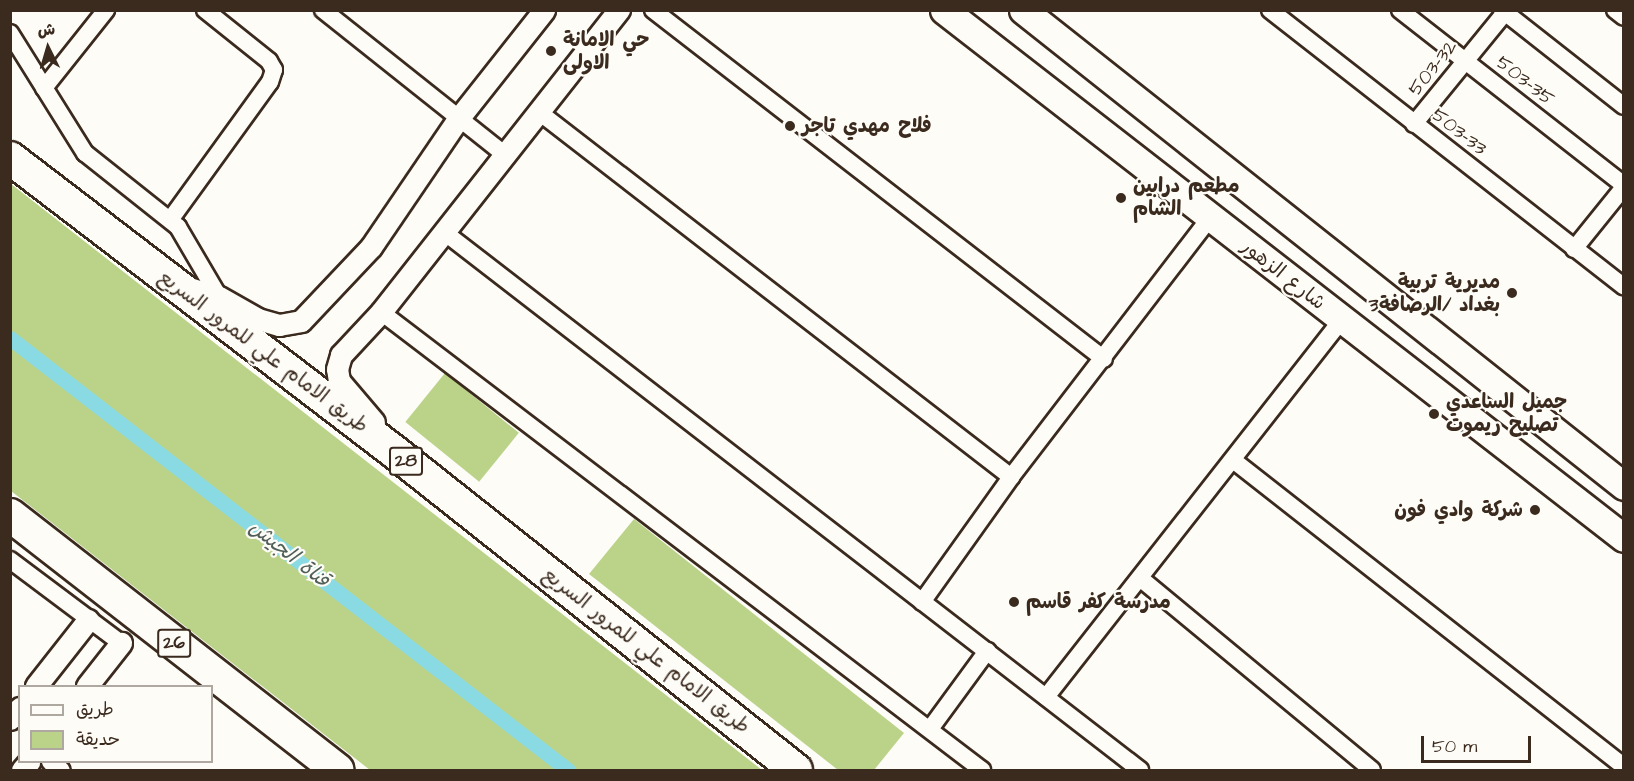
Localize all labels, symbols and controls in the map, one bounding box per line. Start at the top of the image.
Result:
north arrow [18,18,78,78]
text: ش [37,18,56,42]
place label: حي الامانة الاولى [563,28,649,75]
street label: 503-32 [1403,35,1463,101]
marker: حي الامانة الاولى [544,44,558,58]
street label: 503-35 [1491,51,1559,111]
street label: 503-33 [1427,103,1491,161]
place label: فلاح مهدي تاجر [802,114,932,138]
marker: فلاح مهدي تاجر [783,119,797,133]
place label: مطعم درابين الشام [1133,174,1240,221]
marker: مطعم درابين الشام [1114,191,1128,205]
street label: شارع الزهور [1236,235,1330,315]
street label: طريق الامام علي للمرور السريع [153,265,373,439]
place label: مديرية تربية بغداد /الرصافة3 [1369,270,1500,317]
marker: مديرية تربية بغداد /الرصافة3 [1505,286,1519,300]
place label: جميل الساعدي تصليح ريموت [1446,390,1567,437]
marker: جميل الساعدي تصليح ريموت [1427,407,1441,421]
road number: 28 [388,446,424,476]
place label: شركة وادي فون [1394,498,1523,522]
marker: شركة وادي فون [1528,503,1542,517]
water label: قناة الجيش [244,515,334,593]
street label: طريق الامام علي للمرور السريع [538,563,754,739]
place label: مدرسة كفر قاسم [1026,590,1171,614]
marker: مدرسة كفر قاسم [1007,595,1021,609]
road number: 26 [156,628,192,658]
legend [18,685,213,763]
text: طريق [76,697,114,722]
scale bar [1424,724,1534,762]
text: حديقة [76,727,120,752]
text: 50 m [1432,734,1477,759]

